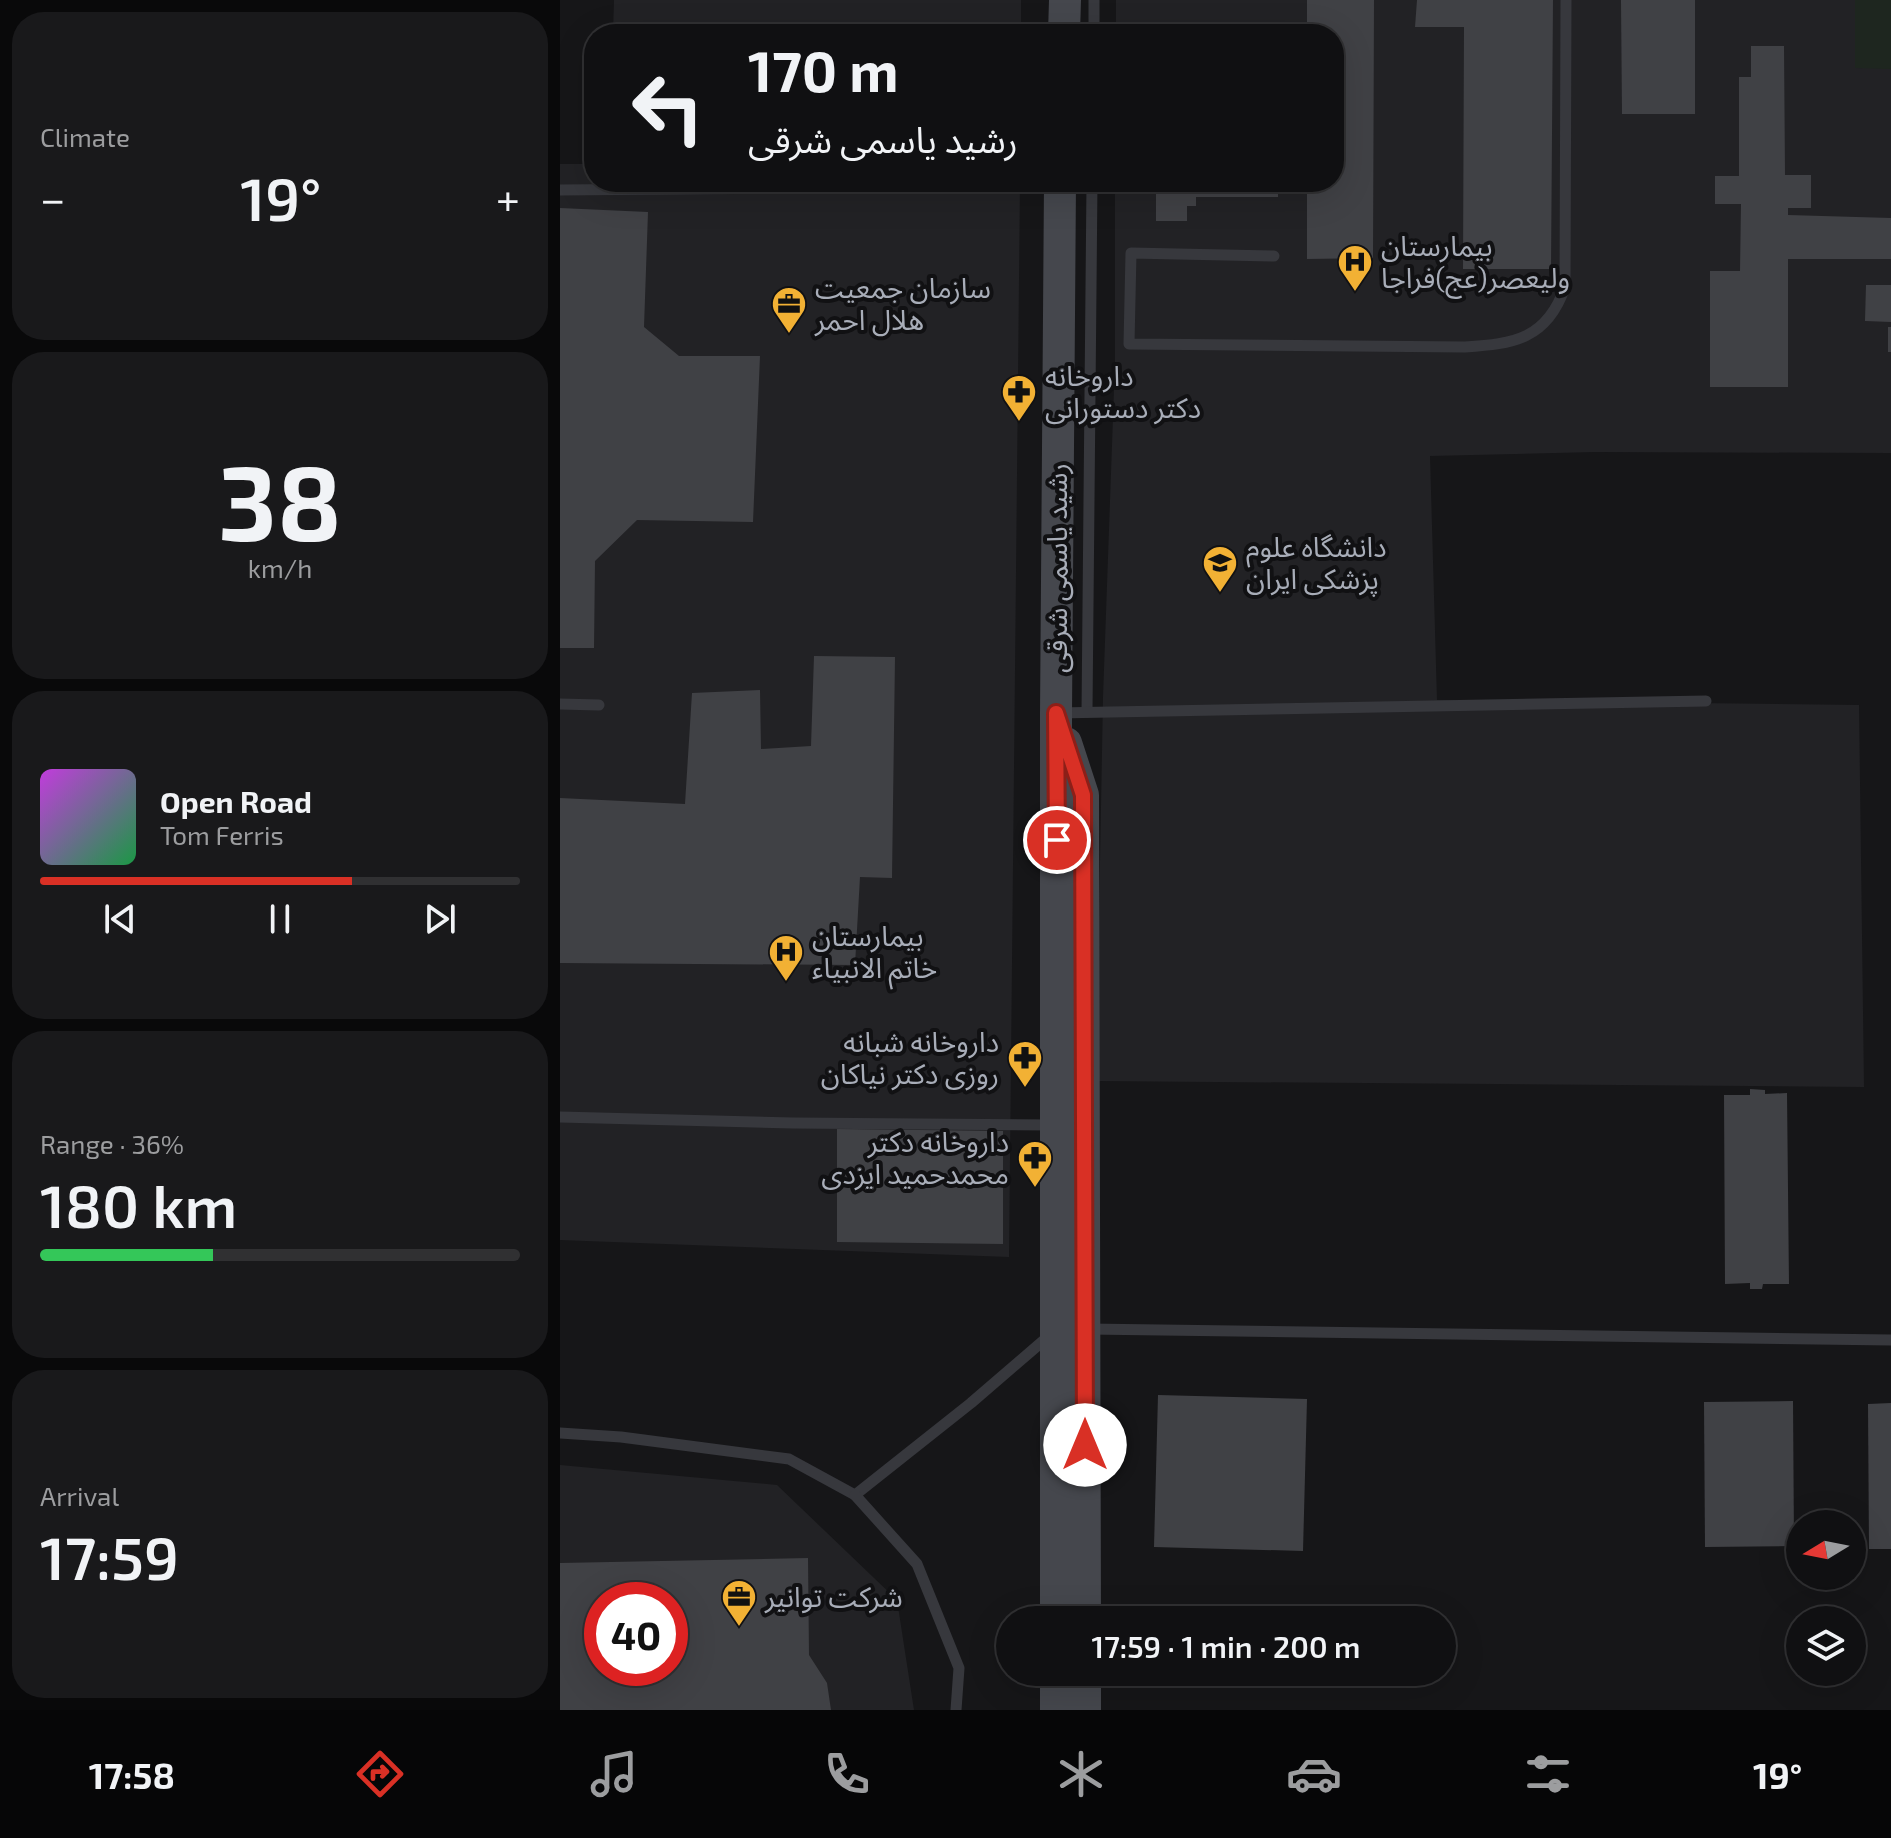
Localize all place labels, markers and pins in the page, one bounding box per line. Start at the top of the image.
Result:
place label: بیمارستان ولیعصر(عج)فراجا [1381,228,1570,299]
hospital icon: بیمارستان ولیعصر(عج)فراجا [1336,243,1374,293]
place label: سازمان جمعیت هلال احمر [814,270,991,337]
office icon: سازمان جمعیت هلال احمر [770,285,808,335]
place label: داروخانه دکتر دستورانی [1045,358,1201,425]
pharmacy icon: داروخانه دکتر دستورانی [1000,373,1038,423]
place label: دانشگاه علوم پزشکی ایران [1246,529,1387,597]
school or university icon: دانشگاه علوم پزشکی ایران [1201,544,1239,594]
pin [1023,806,1091,874]
place label: بیمارستان خاتم الانبیاء [812,918,937,990]
hospital icon: بیمارستان خاتم الانبیاء [767,933,805,983]
place label: داروخانه شبانه روزی دکتر نیاکان [821,1024,999,1091]
pharmacy icon: داروخانه شبانه روزی دکتر نیاکان [1006,1039,1044,1089]
place label: داروخانه دکتر محمدحمید ایزدی [821,1124,1009,1191]
pharmacy icon: داروخانه دکتر محمدحمید ایزدی [1016,1139,1054,1189]
office icon: شرکت توانیر [720,1578,758,1628]
place label: شرکت توانیر [764,1579,903,1614]

